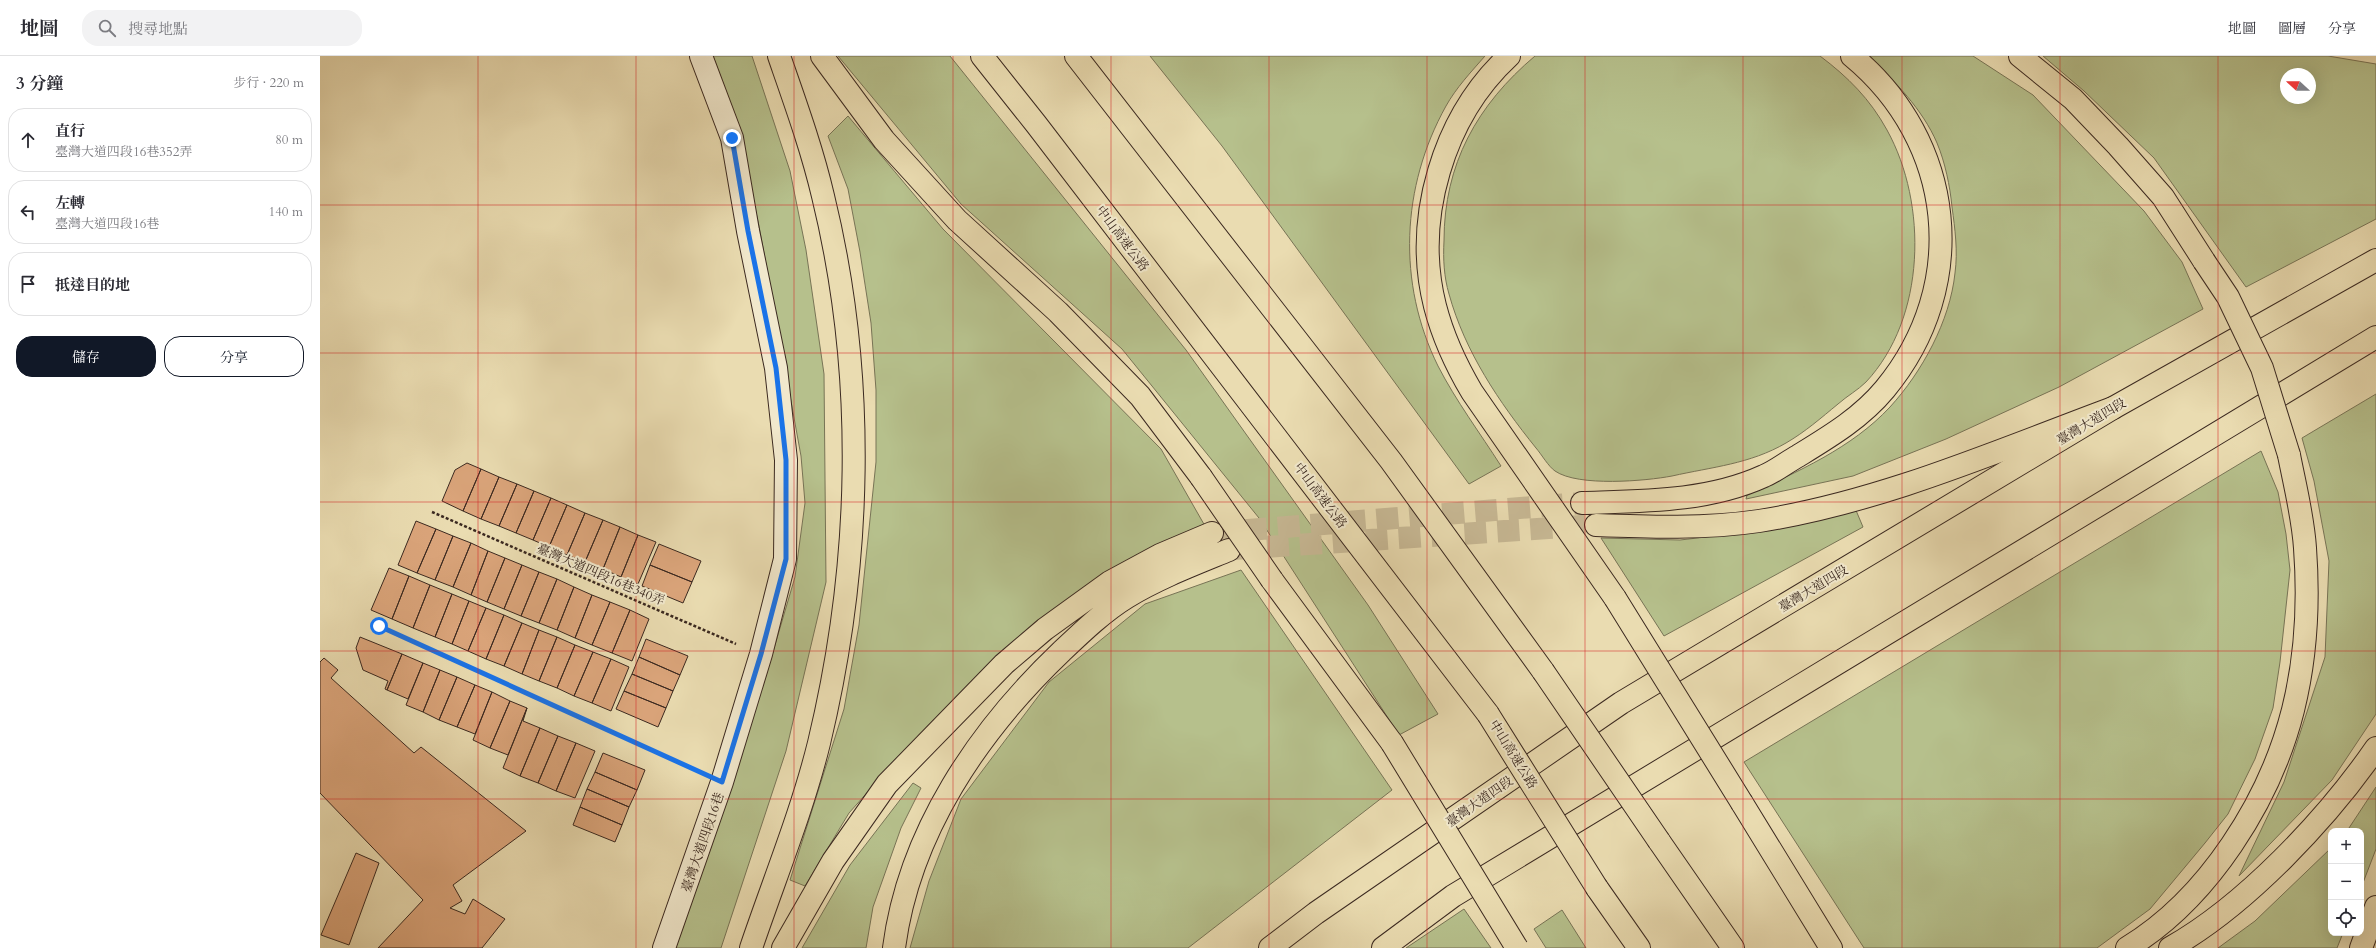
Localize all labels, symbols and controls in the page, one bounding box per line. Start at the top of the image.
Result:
search box [82,10,362,46]
text: 地圖 [20,16,58,42]
icon: search [96,17,118,39]
text: 搜尋地點 [128,19,188,39]
text: 地圖 [2228,19,2256,38]
text: 圖層 [2278,19,2306,38]
text: 分享 [2328,19,2356,38]
north arrow [2280,68,2316,104]
text: 3 分鐘 [16,72,63,95]
text: 步行 · 220 m [233,74,304,92]
text: 直行 [55,121,85,141]
icon: ahead [17,129,39,151]
route end [723,129,741,147]
text: 80 m [275,131,303,149]
text: 臺灣大道四段16巷352弄 [55,143,192,161]
text: 左轉 [55,193,85,213]
icon: left [17,201,39,223]
street label: 中山高速公路 [1092,202,1153,275]
text: 140 m [269,203,303,221]
text: 臺灣大道四段16巷 [55,215,159,233]
icon: arrive [17,273,39,295]
text: 抵達目的地 [55,275,130,295]
button: 儲存 [16,336,156,377]
button: 分享 [164,336,304,377]
street label: 臺灣大道四段 [2053,394,2130,450]
street label: 中山高速公路 [1290,459,1351,532]
street label: 臺灣大道四段16巷340弄 [534,540,667,610]
street label: 臺灣大道四段 [1775,561,1852,617]
route start [370,617,388,635]
street label: 中山高速公路 [1485,717,1541,792]
street label: 臺灣大道四段 [1442,772,1517,832]
street label: 臺灣大道四段16巷 [677,790,728,895]
map controls [2328,828,2364,936]
button: + [2328,828,2364,864]
button: − [2328,864,2364,900]
button: locate [2328,900,2364,936]

